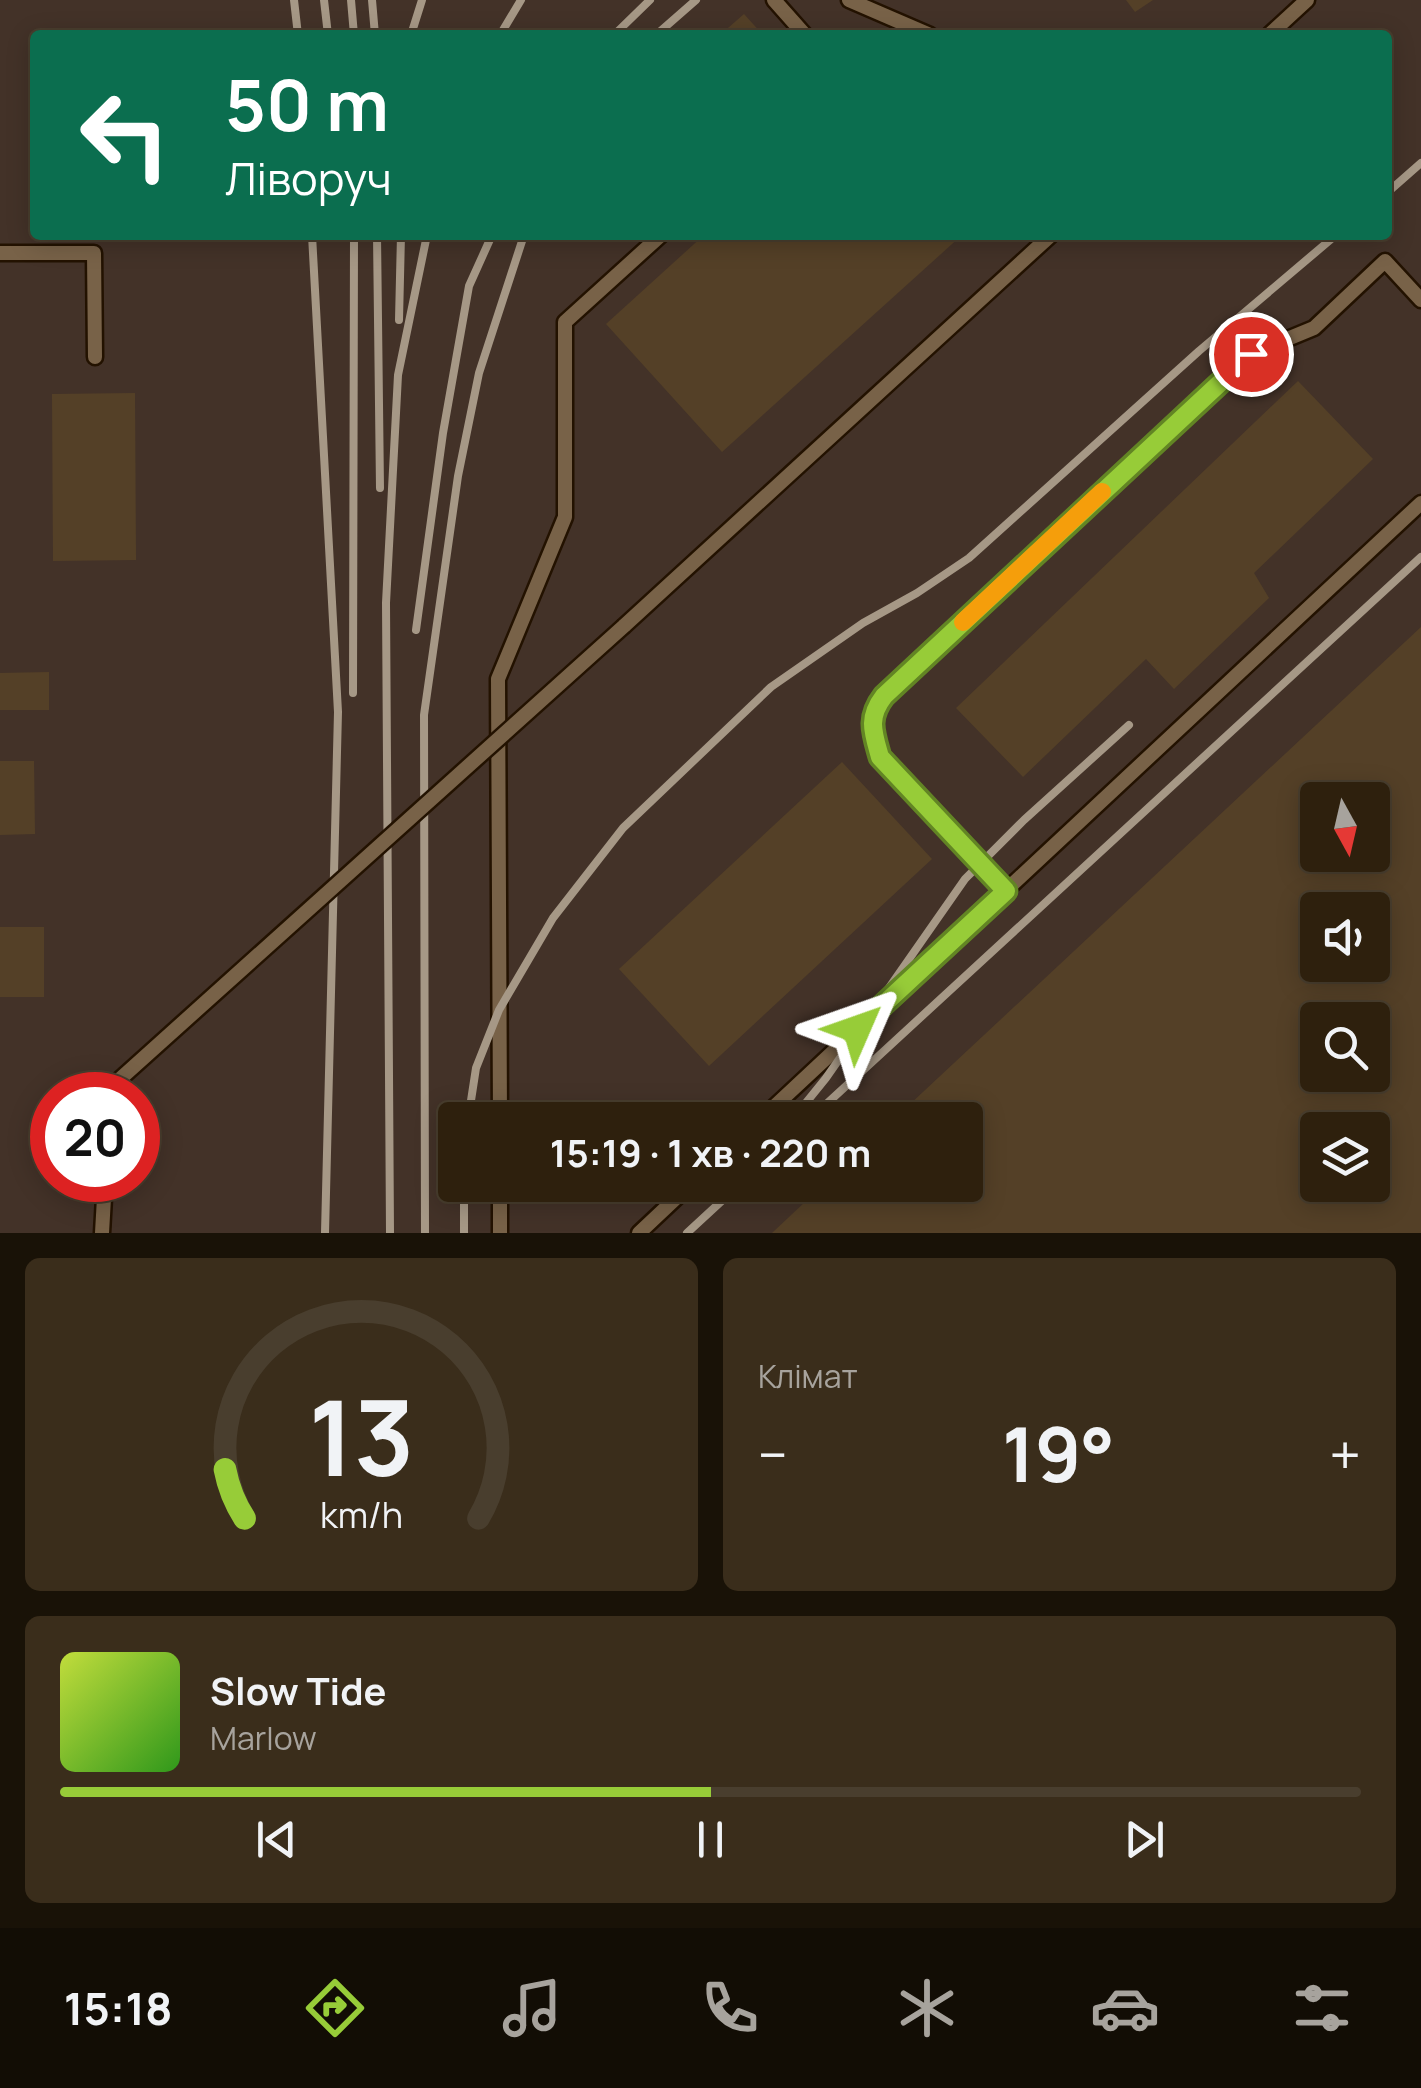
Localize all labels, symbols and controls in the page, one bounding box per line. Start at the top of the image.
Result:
text: 50 m [225,56,389,152]
icon: left [60,70,190,200]
text: Ліворуч [225,147,392,209]
pin [1209,312,1294,397]
icon: arrive [1224,327,1279,382]
north arrow [1300,782,1390,872]
map controls [1300,782,1390,1202]
button: sound [1300,892,1390,982]
position arrow [805,977,909,1081]
button: search [1300,1002,1390,1092]
speed limit sign: 20 [30,1072,160,1202]
button: layers [1300,1112,1390,1202]
text: 15:19 · 1 хв · 220 m [550,1126,871,1178]
text: Клімат [758,1354,858,1398]
text: 13 [308,1365,415,1507]
text: 19° [1002,1402,1115,1505]
text: − [758,1416,788,1492]
text: + [1329,1416,1361,1492]
text: km/h [320,1490,403,1539]
text: Slow Tide [210,1664,387,1716]
text: Marlow [210,1716,317,1760]
icon: previous [249,1812,304,1867]
icon: pause [683,1812,738,1867]
icon: next [1117,1812,1172,1867]
icon: directions [300,1973,370,2043]
icon: music [497,1973,567,2043]
icon: phone [695,1973,765,2043]
icon: climate [892,1973,962,2043]
icon: car [1090,1973,1160,2043]
icon: filters [1287,1973,1357,2043]
text: 15:18 [64,1977,172,2039]

